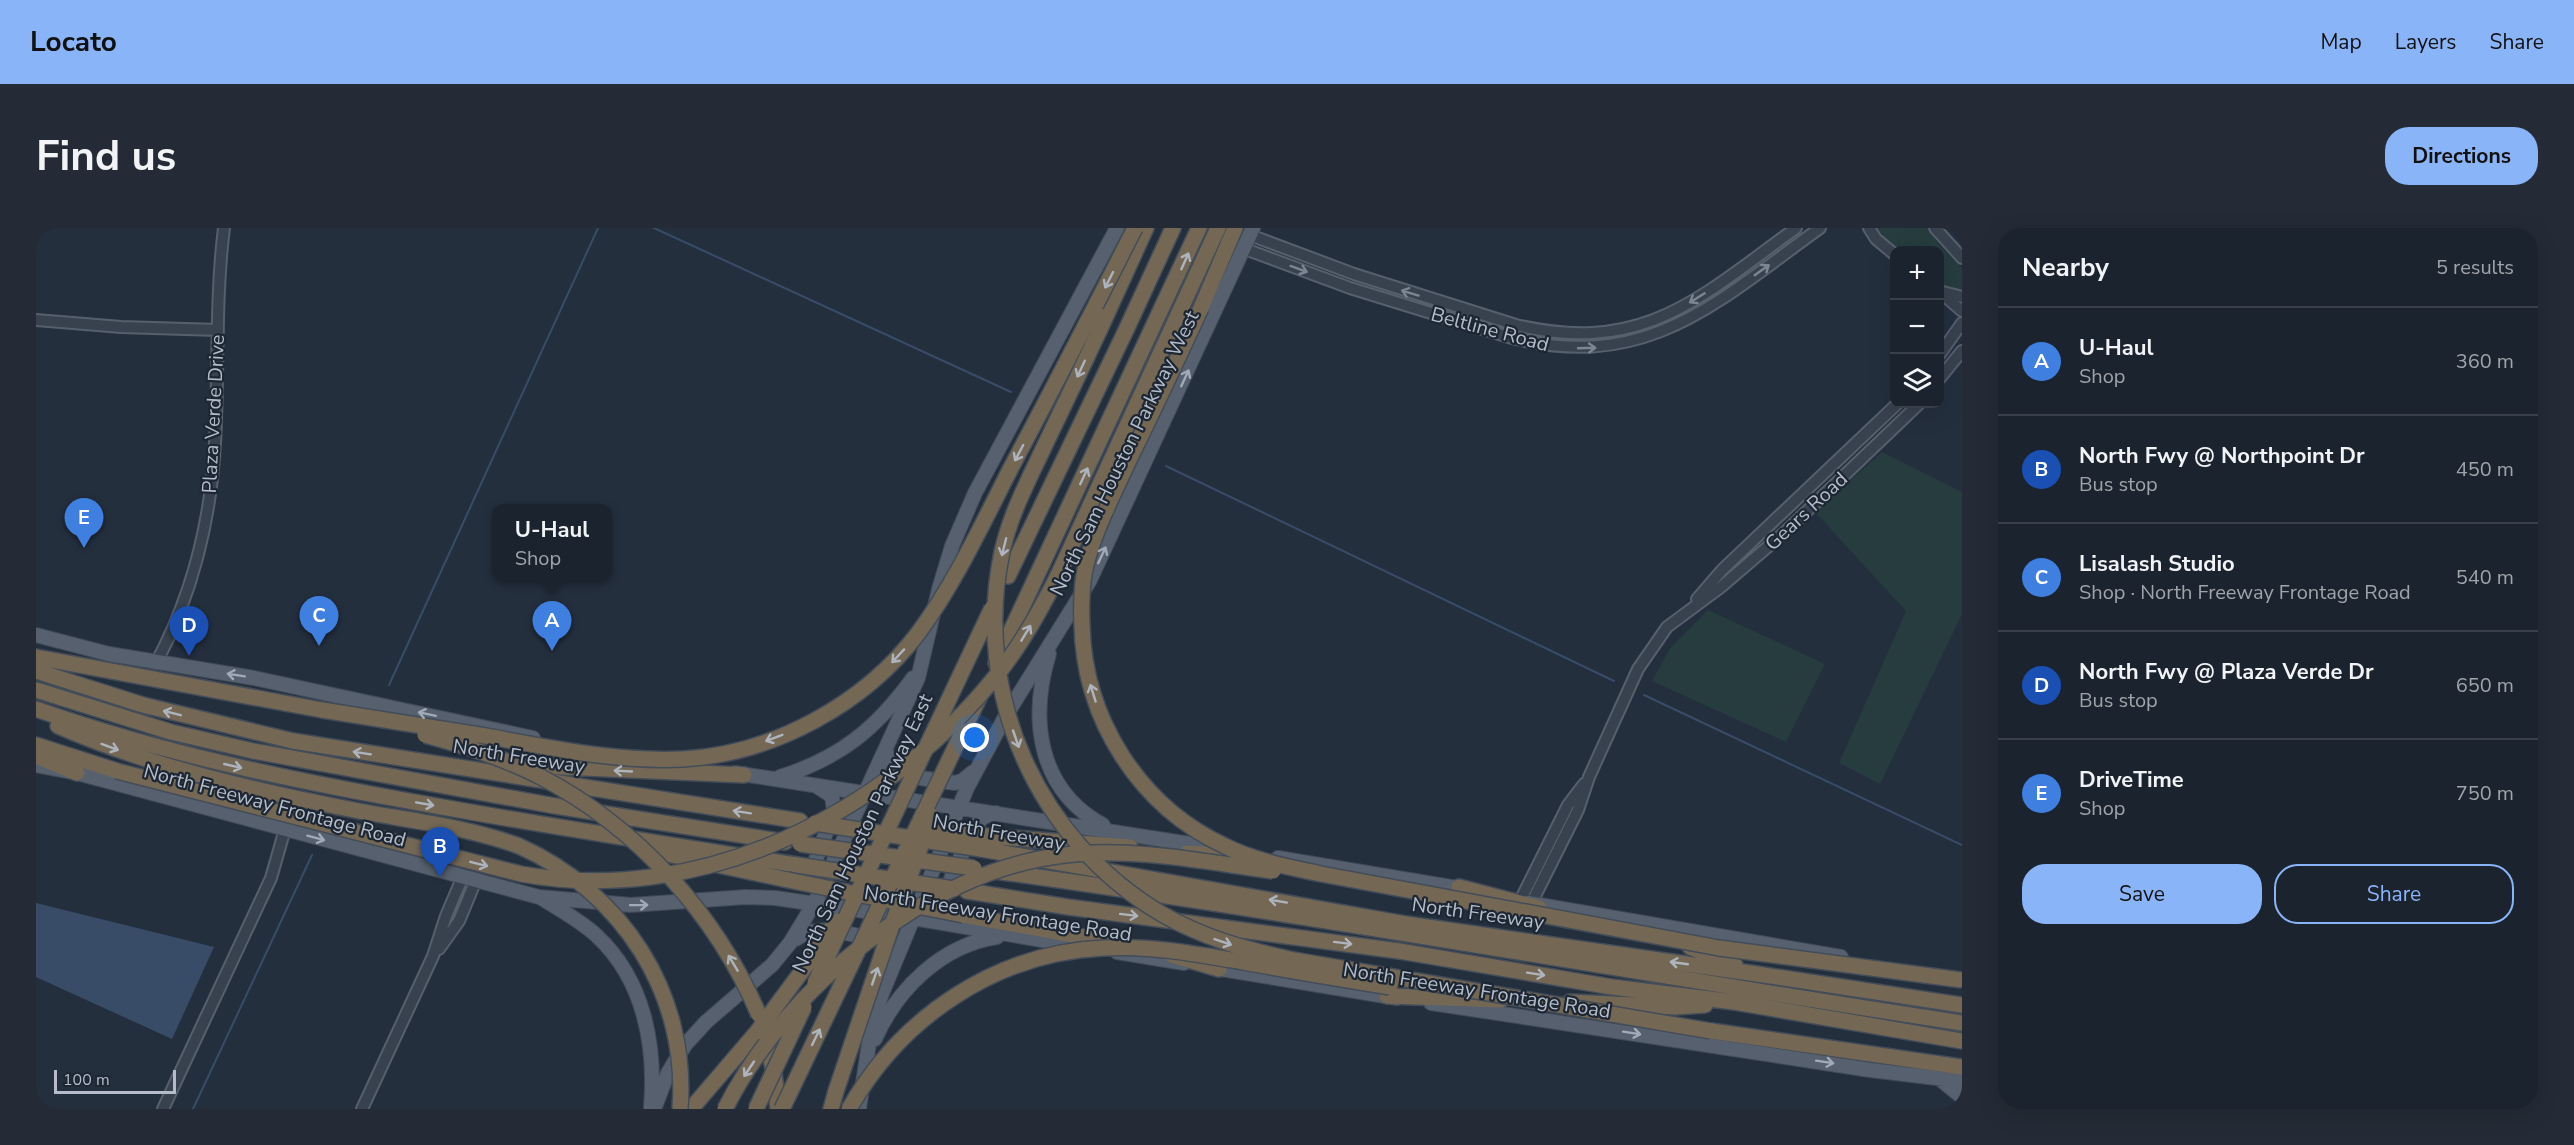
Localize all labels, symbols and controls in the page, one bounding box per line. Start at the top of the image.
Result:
text: Locato [30,23,117,61]
text: Map [2320,28,2362,56]
text: Layers [2395,28,2456,56]
text: Share [2489,28,2544,56]
button: Directions [2385,127,2538,185]
text: Find us [36,128,176,185]
map controls [1890,246,1944,408]
button: + [1890,246,1944,300]
text: Nearby [2022,250,2109,285]
one-way arrow [1179,253,1191,271]
text: 5 results [2436,254,2514,281]
one-way arrow [1289,264,1308,275]
one-way arrow [1753,264,1769,276]
one-way arrow [1102,271,1114,289]
one-way arrow [1401,287,1420,298]
one-way arrow [1689,293,1706,305]
button: − [1890,300,1944,354]
street label: Beltline Road [1428,301,1552,358]
street label: North Sam Houston Parkway West [1043,305,1206,600]
text: U-Haul [2079,333,2154,363]
street label: Plaza Verde Drive [196,334,231,494]
one-way arrow [1577,342,1597,353]
text: A [2034,348,2049,375]
text: 360 m [2456,348,2514,375]
button: layers [1890,354,1944,408]
one-way arrow [1075,359,1087,377]
text: Shop [2079,363,2125,390]
one-way arrow [1179,370,1191,388]
text: North Fwy @ Northpoint Dr [2079,441,2365,471]
one-way arrow [1013,444,1024,462]
text: B [2035,456,2048,483]
text: 450 m [2456,456,2514,483]
street label: Gears Road [1759,466,1854,557]
one-way arrow [1079,467,1091,485]
text: Bus stop [2079,471,2158,498]
pin: E [64,498,104,548]
popup [492,504,612,582]
text: U-Haul [515,515,589,545]
one-way arrow [997,538,1009,557]
text: Shop [515,545,561,572]
one-way arrow [1097,547,1109,565]
text: Lisalash Studio [2079,549,2235,579]
text: C [2035,564,2048,591]
text: 540 m [2456,564,2514,591]
text: Shop · North Freeway Frontage Road [2079,579,2411,606]
pin: C [300,596,338,646]
pin: A [532,602,572,651]
pin: D [170,606,208,656]
one-way arrow [1021,625,1033,642]
one-way arrow [891,649,905,664]
text: North Fwy @ Plaza Verde Dr [2079,657,2374,687]
one-way arrow [227,669,246,680]
text: D [2034,672,2049,699]
text: 650 m [2456,672,2514,699]
one-way arrow [1087,684,1098,703]
text: Bus stop [2079,687,2158,714]
street label: North Sam Houston Parkway East [786,689,939,977]
one-way arrow [163,706,182,718]
one-way arrow [418,708,437,720]
your location [960,723,989,752]
one-way arrow [1011,729,1022,748]
street label: North Freeway [451,733,588,780]
one-way arrow [765,733,784,744]
one-way arrow [100,742,118,753]
one-way arrow [353,747,373,758]
street label: North Freeway Frontage Road [141,757,409,854]
one-way arrow [223,761,243,772]
one-way arrow [613,765,633,776]
text: DriveTime [2079,765,2184,795]
text: E [2036,780,2047,807]
text: 750 m [2456,780,2514,807]
text: Shop [2079,795,2125,822]
one-way arrow [414,799,434,810]
one-way arrow [732,807,752,818]
street label: North Freeway [931,808,1068,857]
pin: B [420,828,460,877]
one-way arrow [306,832,325,844]
one-way arrow [469,859,488,871]
button: Save [2022,864,2262,924]
button: Share [2274,864,2514,924]
street label: North Freeway Frontage Road [862,879,1134,948]
street label: North Freeway [1410,891,1547,936]
one-way arrow [1269,895,1289,906]
one-way arrow [629,899,649,911]
one-way arrow [1118,910,1138,921]
one-way arrow [1213,937,1232,948]
one-way arrow [1333,938,1352,949]
one-way arrow [726,955,738,972]
street label: North Freeway Frontage Road [1341,956,1613,1025]
one-way arrow [1669,957,1689,968]
one-way arrow [870,967,881,986]
one-way arrow [1525,969,1545,980]
one-way arrow [1621,1028,1641,1039]
one-way arrow [811,1029,823,1047]
one-way arrow [1814,1057,1834,1068]
one-way arrow [743,1060,755,1076]
scale bar [54,1067,176,1094]
text: 100 m [63,1069,110,1091]

